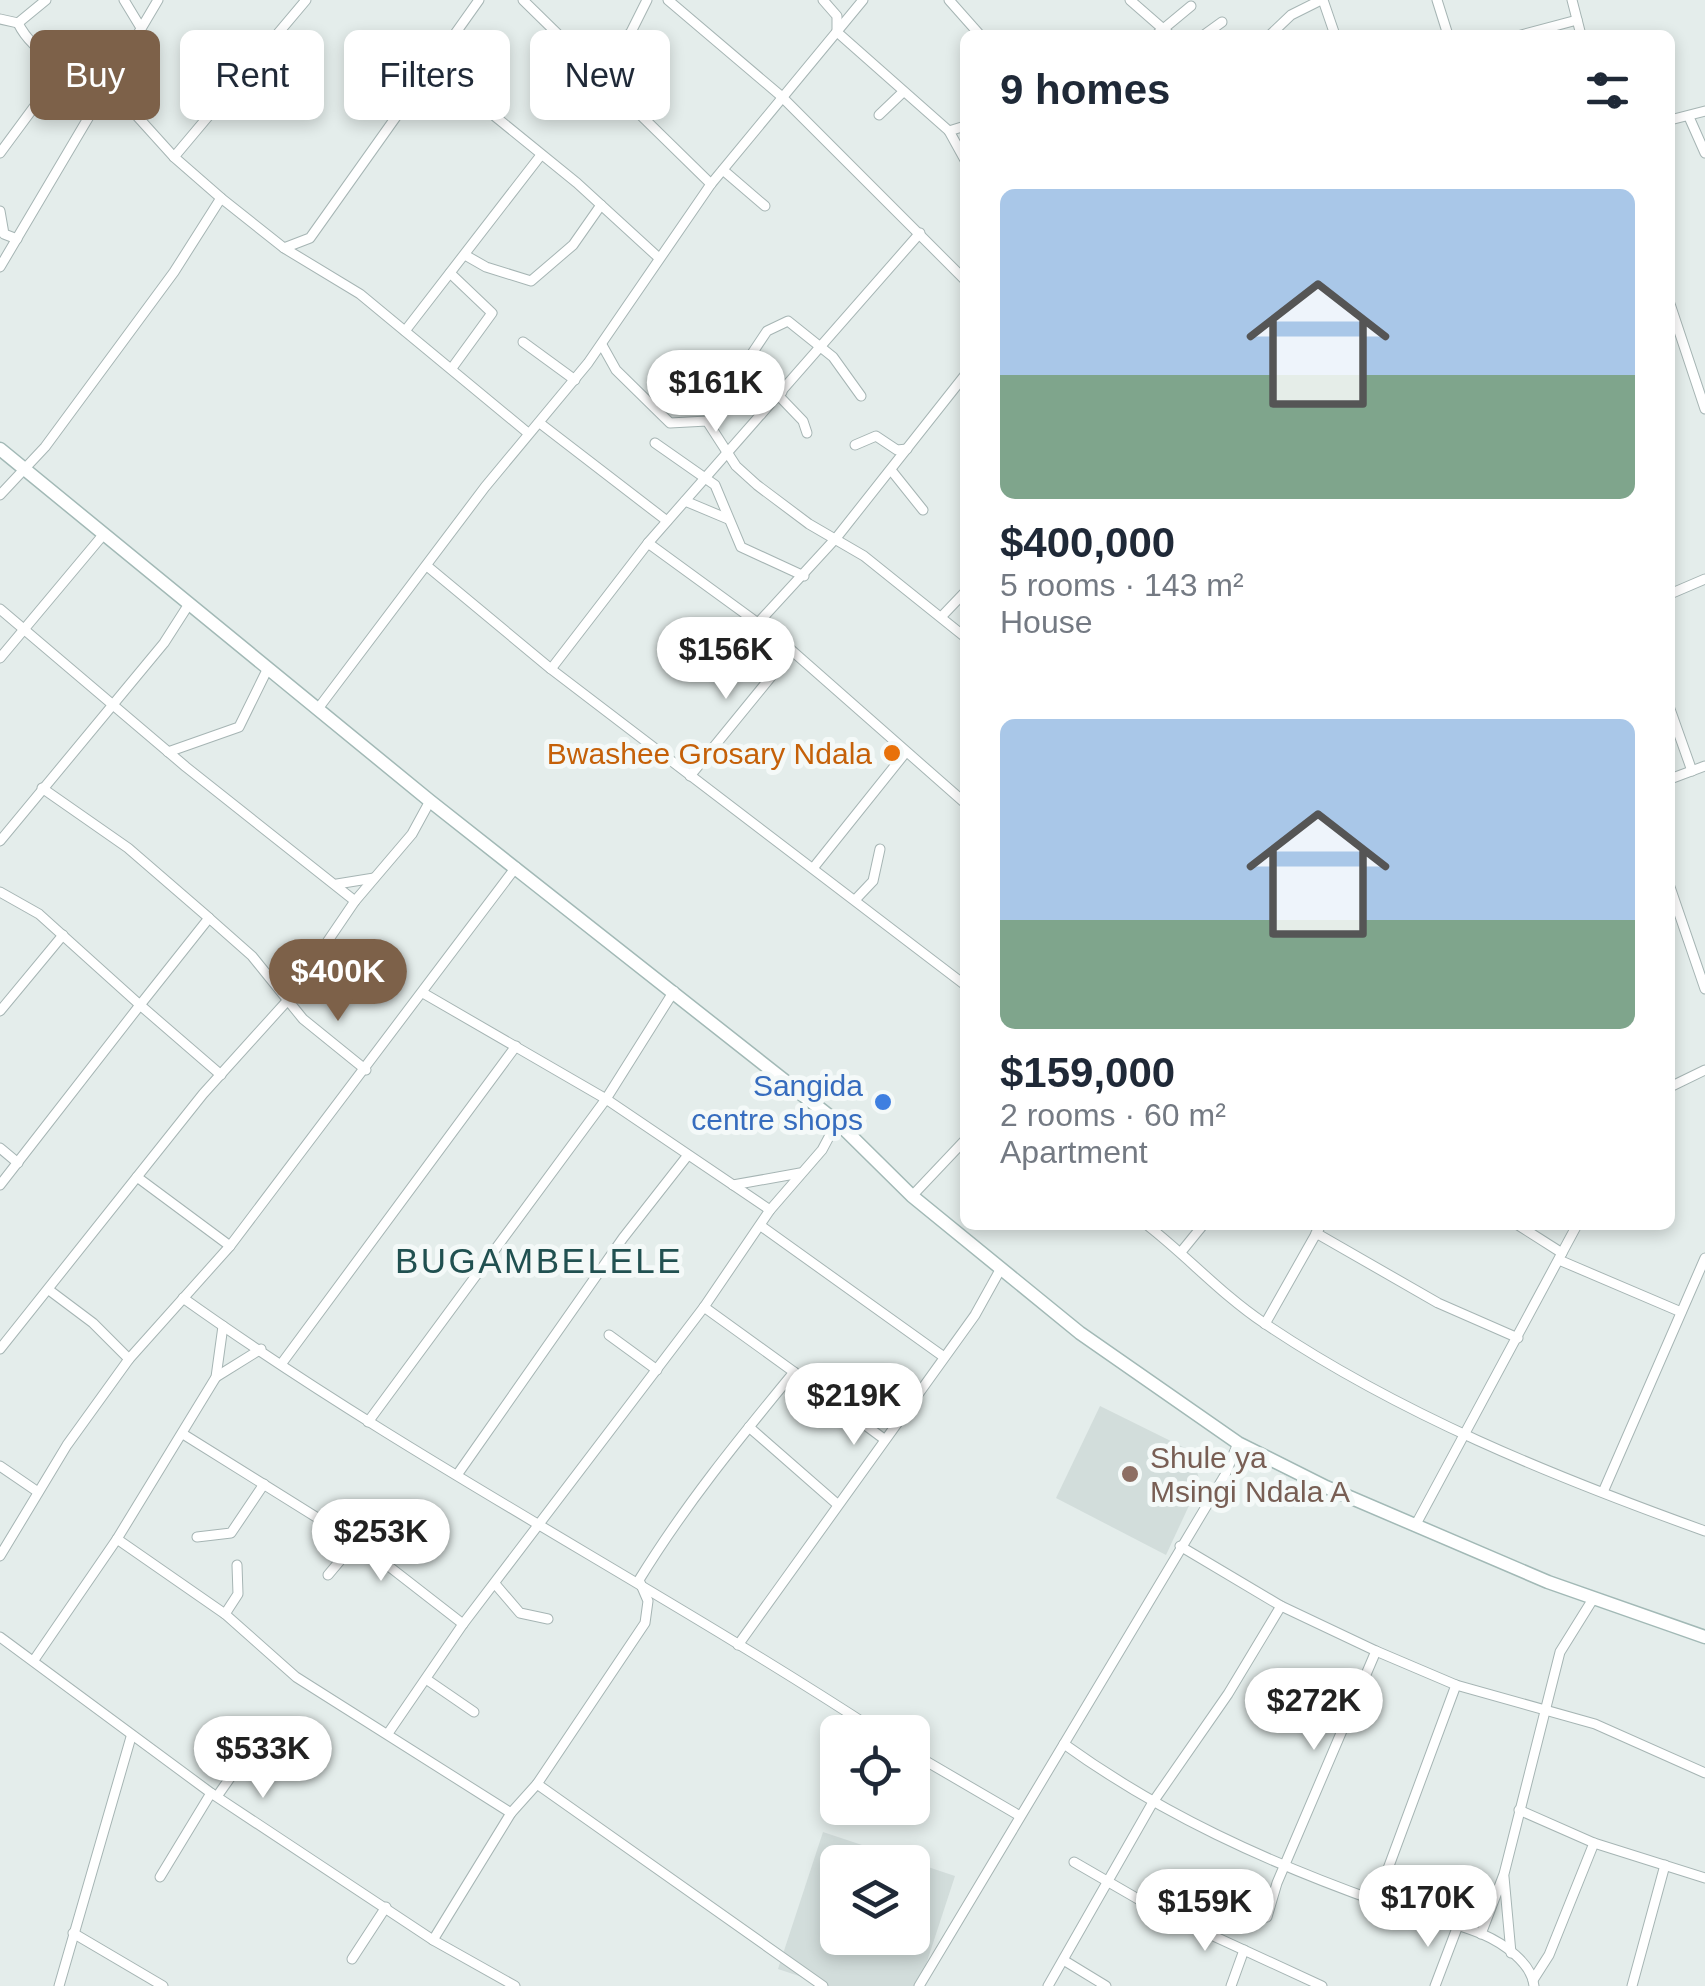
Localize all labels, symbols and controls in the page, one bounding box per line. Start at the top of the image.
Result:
chip: Buy [30,30,160,120]
chip: Rent [180,30,324,120]
chip: Filters [344,30,510,120]
chip: New [530,30,670,120]
icon: filters [1580,63,1635,118]
text: 9 homes [1000,66,1170,113]
icon: home [1228,254,1408,434]
pin: $161K [646,350,786,435]
text: $161K [669,364,763,400]
text: $400,000 [1000,519,1175,566]
text: 5 rooms · 143 m² [1000,567,1244,603]
text: House [1000,604,1093,640]
pin: $156K [656,617,796,702]
text: $156K [679,631,773,667]
place label: Bwashee Grosary Ndala [547,737,872,770]
marker: Bwashee Grosary Ndala [881,742,903,764]
icon: home [1228,784,1408,964]
pin: $400K [268,939,408,1024]
text: $400K [291,953,385,989]
text: $159,000 [1000,1049,1175,1096]
place label: Sangida centre shops [691,1069,863,1136]
marker: Sangida centre shops [872,1091,894,1113]
text: 2 rooms · 60 m² [1000,1097,1226,1133]
text: Apartment [1000,1134,1148,1170]
district label: BUGAMBELELE [395,1241,683,1280]
pin: $219K [784,1363,924,1448]
text: $219K [807,1377,901,1413]
place label: Shule ya Msingi Ndala A [1150,1441,1350,1508]
marker: Shule ya Msingi Ndala A [1119,1463,1141,1485]
pin: $253K [311,1499,451,1584]
text: $253K [334,1513,428,1549]
pin: $272K [1244,1668,1384,1753]
text: $272K [1267,1682,1361,1718]
map controls [820,1715,930,1955]
button: locate [820,1715,930,1825]
pin: $533K [193,1716,333,1801]
text: $533K [216,1730,310,1766]
button: layers [820,1845,930,1955]
pin: $170K [1358,1865,1498,1950]
pin: $159K [1135,1869,1275,1954]
text: $170K [1381,1879,1475,1915]
text: $159K [1158,1883,1252,1919]

